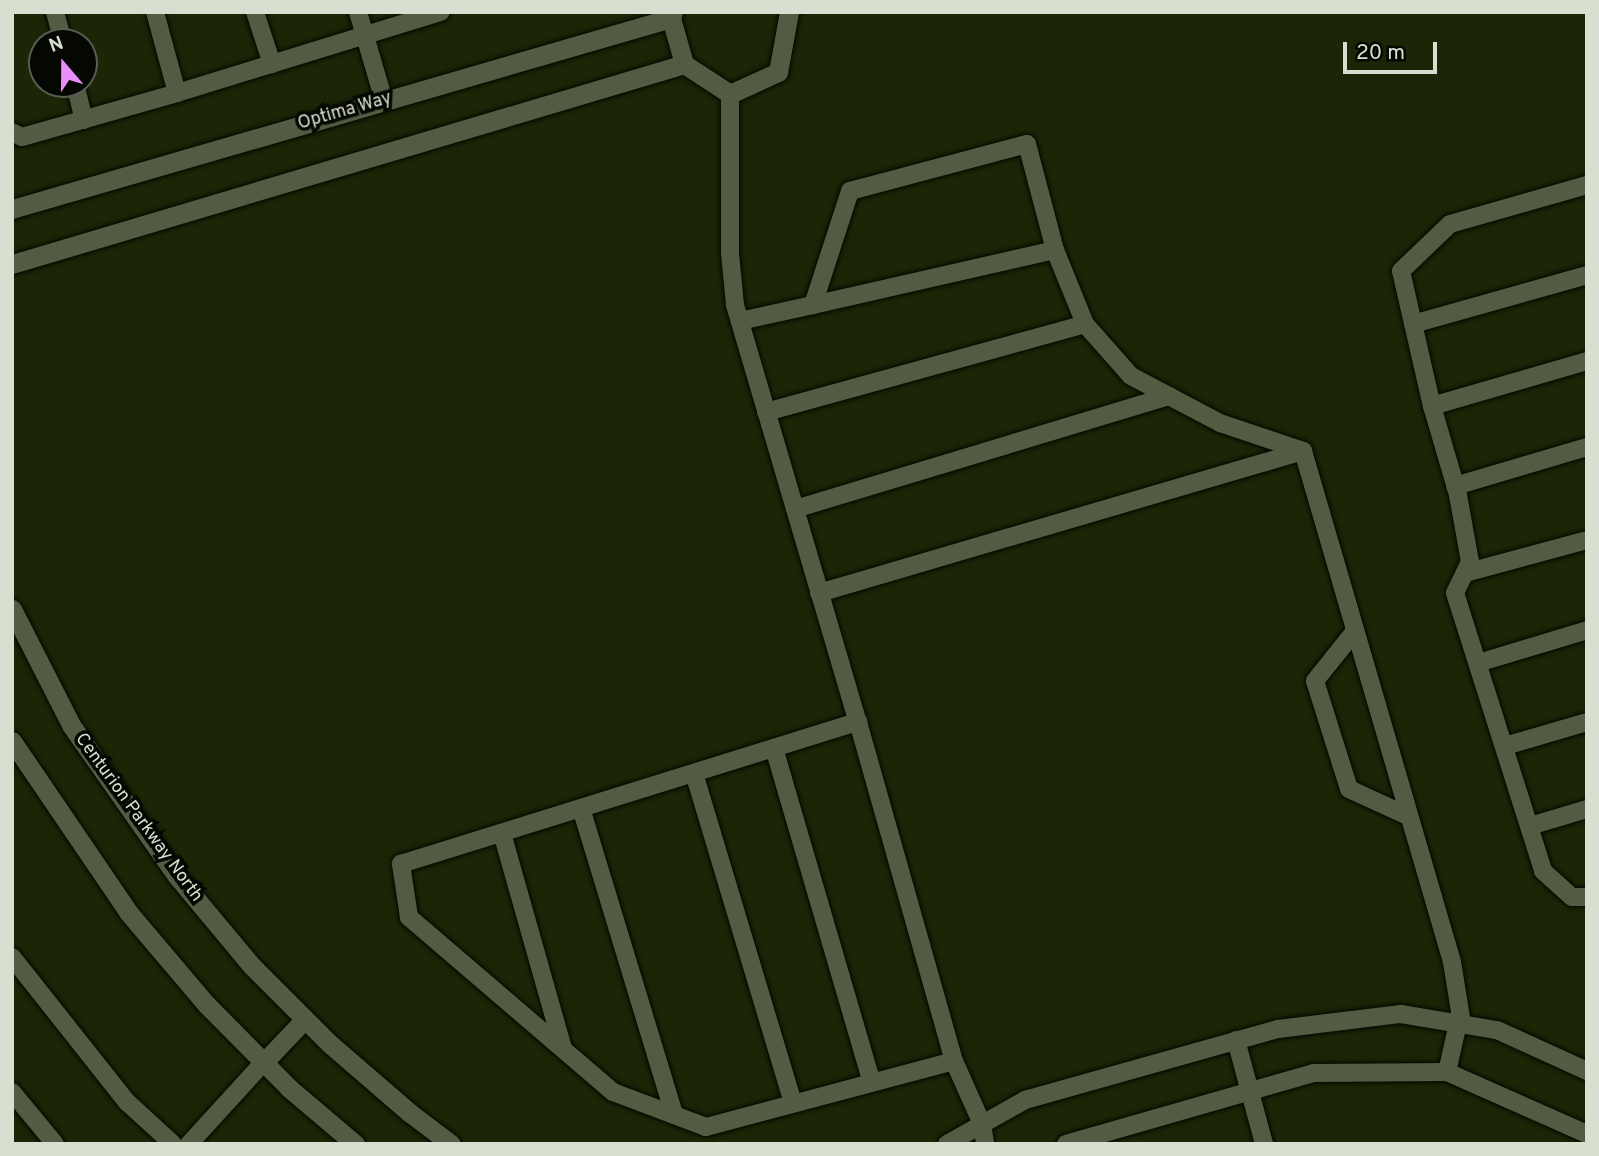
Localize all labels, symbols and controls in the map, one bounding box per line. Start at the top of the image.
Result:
north arrow [28,28,98,98]
scale bar [1347,28,1442,72]
text: N [46,32,67,59]
text: 20 m [1356,40,1405,67]
street label: Optima Way [295,88,395,136]
street label: Centurion Parkway North [70,729,206,907]

